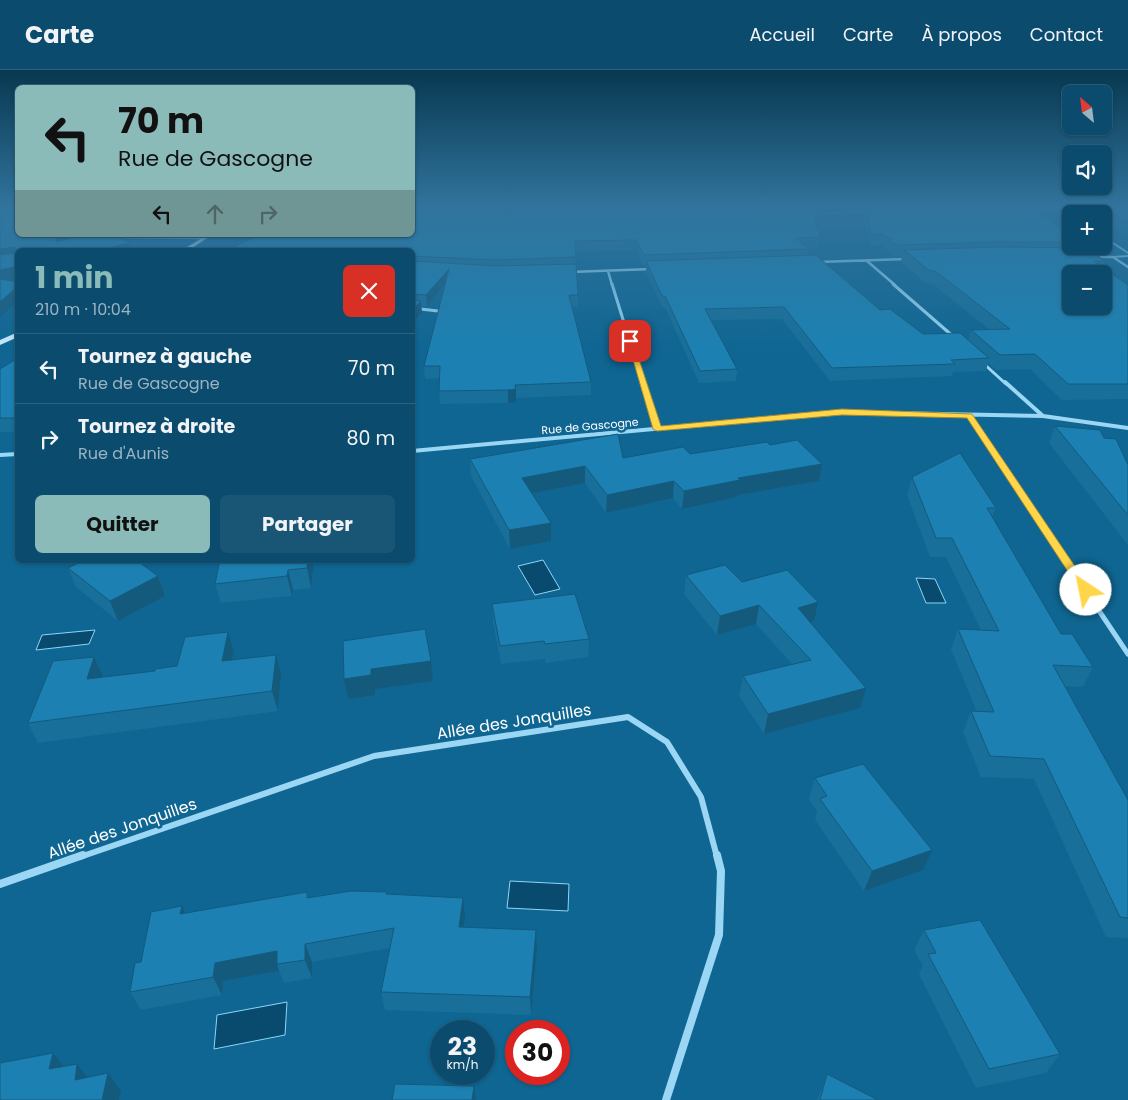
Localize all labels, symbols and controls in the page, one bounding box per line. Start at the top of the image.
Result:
text: Carte [25,18,94,51]
text: Accueil [749,22,815,47]
text: Carte [843,22,893,47]
text: À propos [921,22,1002,47]
text: Contact [1030,22,1103,47]
north arrow [1062,85,1112,135]
map controls [1062,85,1112,315]
text: 70 m [118,96,204,145]
icon: left [35,105,100,170]
text: Rue de Gascogne [118,143,313,174]
button: sound [1062,145,1112,195]
icon: left [148,200,176,228]
icon: ahead [201,200,229,228]
icon: right [254,200,282,228]
button: + [1062,205,1112,255]
text: 1 min [35,256,113,299]
button: close [343,265,395,317]
button: − [1062,265,1112,315]
text: 210 m · 10:04 [35,298,131,321]
pin [609,320,651,362]
icon: arrive [616,327,644,355]
text: Tournez à gauche [78,343,252,370]
icon: left [35,355,63,383]
text: 70 m [348,355,395,382]
text: Rue de Gascogne [78,372,220,395]
text: Tournez à droite [78,413,235,440]
street label: Rue de Gascogne [541,414,639,438]
icon: right [35,425,63,453]
text: 80 m [346,425,395,452]
text: Rue d'Aunis [78,442,169,465]
button: Quitter [35,495,210,553]
button: Partager [220,495,395,553]
position arrow [1059,563,1111,615]
street label: Allée des Jonquilles [435,698,593,745]
street label: Allée des Jonquilles [45,792,200,865]
speed limit sign: 30 [505,1020,570,1085]
text: 23 [448,1029,477,1064]
text: km/h [447,1056,478,1073]

